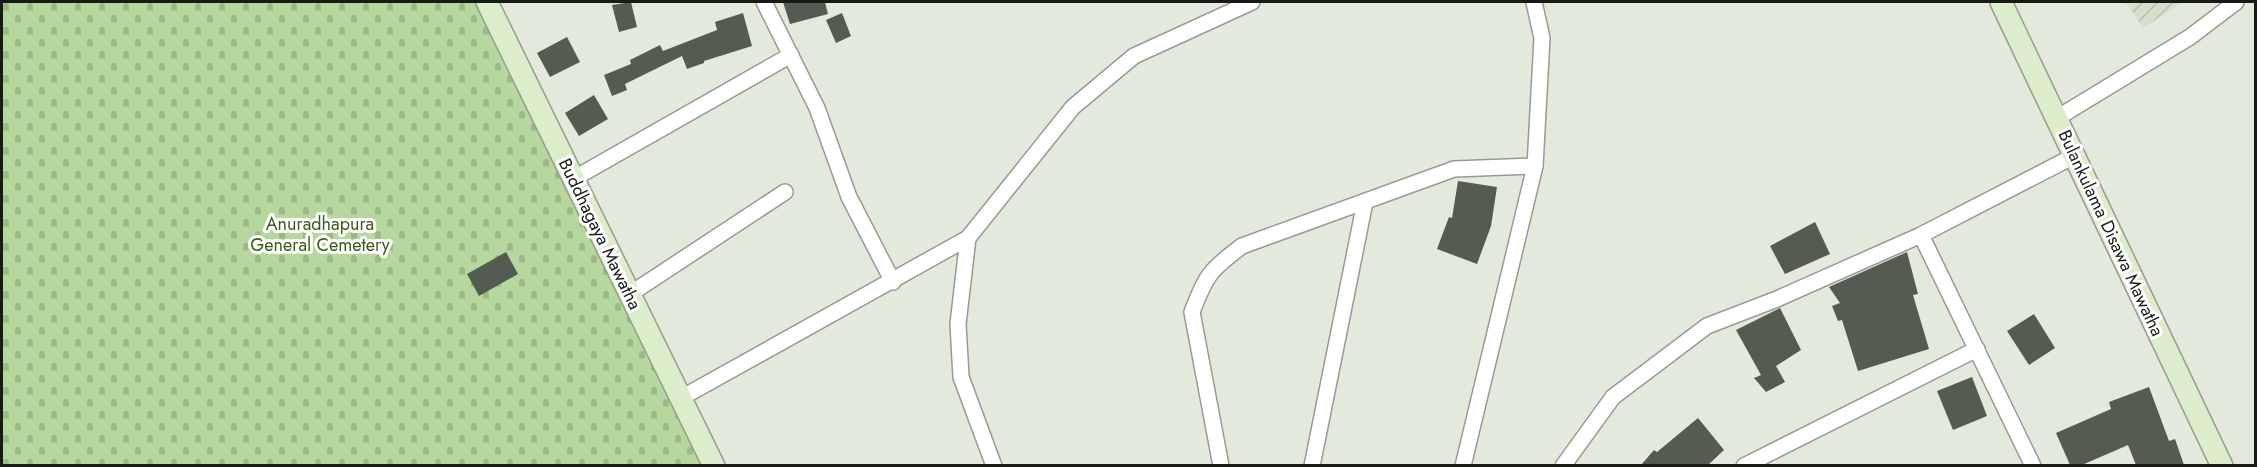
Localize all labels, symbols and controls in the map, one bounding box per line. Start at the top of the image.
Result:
street label: Bulankulama Disawa Mawatha [2052,125,2170,341]
street label: Buddhagaya Mawatha [552,154,648,314]
park label: Anuradhapura General Cemetery [250,211,390,258]

